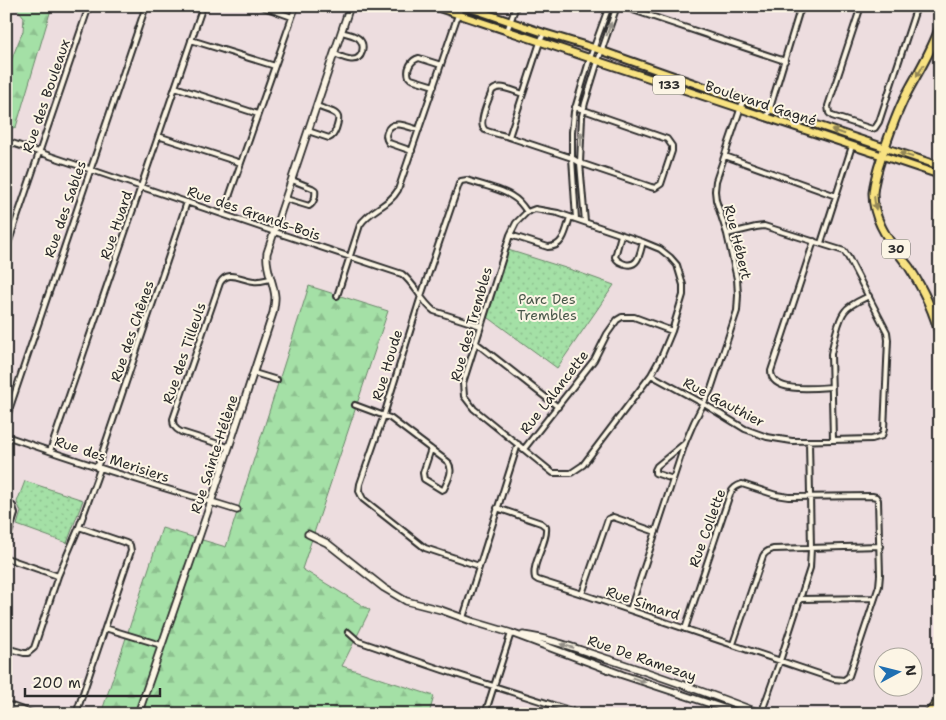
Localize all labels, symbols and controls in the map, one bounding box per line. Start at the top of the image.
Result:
one-way arrow [606,21,613,36]
street label: Rue des Bouleaux [18,37,74,155]
one-way arrow [915,64,924,77]
road number: 133 [653,76,685,94]
street label: Boulevard Gagné [703,76,819,130]
one-way arrow [831,128,846,136]
one-way arrow [577,131,585,147]
one-way arrow [898,151,913,159]
street label: Rue des Sables [40,158,90,260]
street label: Rue des Grands-Bois [185,182,323,244]
street label: Rue Huard [96,188,136,262]
one-way arrow [871,196,879,212]
street label: Rue Hébert [720,203,756,281]
road number: 30 [882,240,910,258]
street label: Rue des Trembles [446,265,496,383]
street label: Rue des Chênes [106,278,158,384]
park label: Parc Des Trembles [517,290,577,324]
street label: Rue des Tilleuls [158,300,210,406]
street label: Rue Houde [368,327,406,403]
street label: Rue Lalancette [516,346,592,438]
street label: Rue Gauthier [680,373,768,431]
street label: Rue Sainte-Hélène [186,392,242,516]
street label: Rue des Merisiers [52,432,172,486]
street label: Rue Collette [684,486,730,570]
street label: Rue Simard [604,582,682,624]
street label: Rue De Ramezay [585,631,699,685]
one-way arrow [559,641,574,649]
north arrow [874,648,924,698]
text: N [901,664,921,677]
scale bar [25,665,160,697]
text: 200 m [32,673,81,693]
one-way arrow [632,677,647,685]

